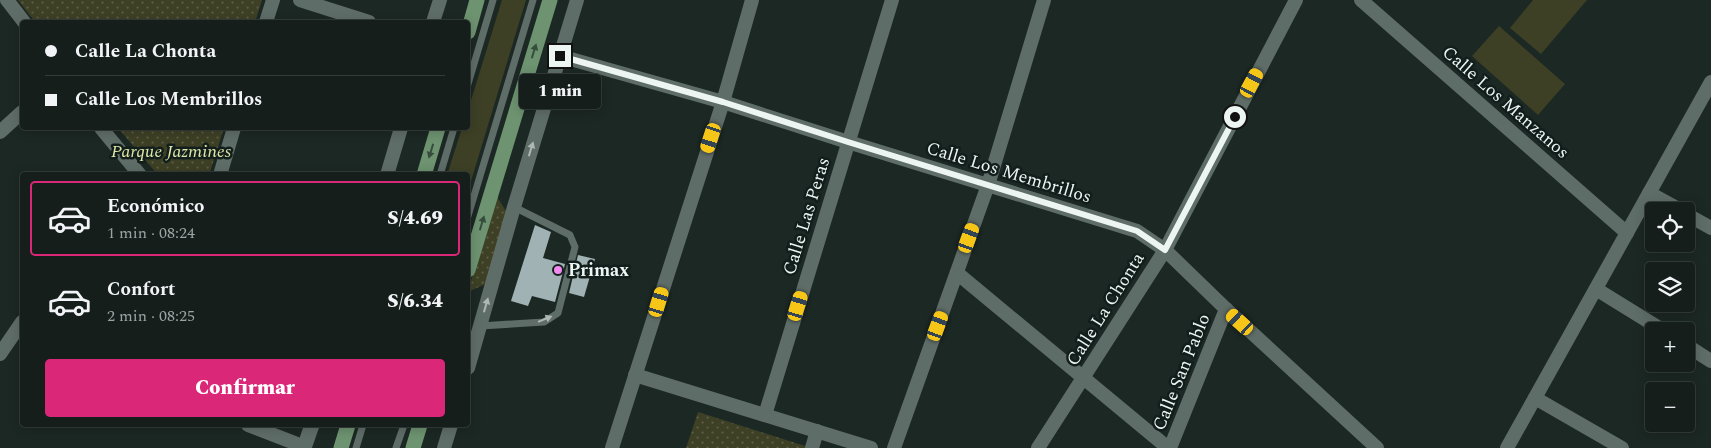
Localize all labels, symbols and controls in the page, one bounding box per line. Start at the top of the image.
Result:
text: Calle La Chonta [75,37,216,66]
street label: Calle Los Manzanos [1436,39,1575,165]
one-way arrow [531,43,539,58]
route end [549,45,571,67]
car [1238,66,1265,100]
callout: 1 min [519,74,601,108]
text: 1 min [538,79,582,103]
text: Calle Los Membrillos [75,85,262,114]
route start [1224,106,1246,128]
car [699,121,722,155]
street label: Calle Los Membrillos [923,135,1095,210]
park label: Parque Jazmines [111,138,232,165]
one-way arrow [528,141,536,156]
one-way arrow [427,144,434,159]
street label: Calle Las Peras [776,154,837,278]
text: Económico [107,192,204,221]
icon: car [47,196,92,241]
map controls [1645,202,1695,432]
button: locate [1645,202,1695,252]
text: S/4.69 [387,204,443,233]
one-way arrow [478,215,486,230]
text: 1 min · 08:24 [107,221,195,245]
car [956,221,981,255]
street label: Calle La Chonta [1060,247,1151,371]
place label: Primax [568,257,629,284]
button: layers [1645,262,1695,312]
marker: Primax [552,264,564,276]
text: Confort [107,275,175,304]
icon: car [47,279,92,324]
car [647,285,670,319]
text: S/6.34 [387,287,443,316]
car [786,289,809,323]
one-way arrow [482,297,490,312]
text: 2 min · 08:25 [107,304,195,328]
car [1223,306,1256,338]
car [925,309,950,343]
street label: Calle San Pablo [1146,310,1217,435]
one-way arrow [538,315,553,323]
button: + [1645,322,1695,372]
button: Confirmar [45,359,445,417]
button: − [1645,382,1695,432]

